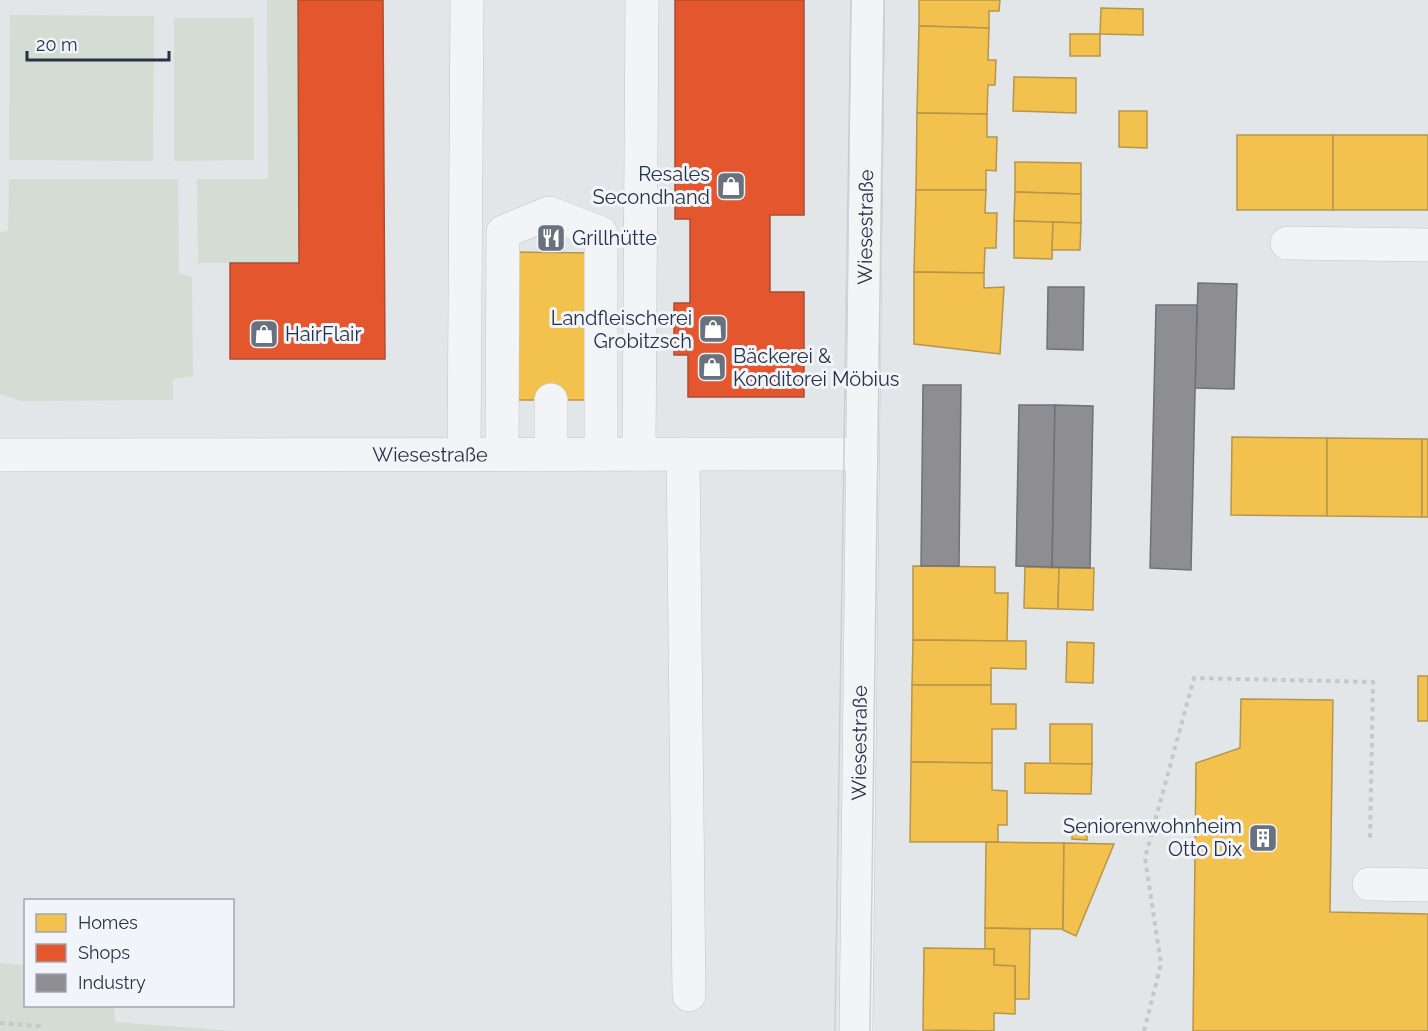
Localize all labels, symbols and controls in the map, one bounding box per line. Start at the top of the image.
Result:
scale bar [27,24,170,62]
text: 20 m [36,34,78,55]
place label: Resales Secondhand [593,162,710,209]
street label: Wiesestraße [853,169,878,285]
shop icon: Resales Secondhand [715,170,747,202]
restaurant icon: Grillhütte [535,222,567,254]
place label: Grillhütte [572,226,657,250]
place label: Landfleischerei Grobitzsch [551,306,692,353]
shop icon: Landfleischerei Grobitzsch [697,313,729,345]
shop icon: HairFlair [248,318,280,350]
place label: HairFlair [285,322,361,346]
place label: Bäckerei & Konditorei Möbius [733,344,899,391]
shop icon: Bäckerei & Konditorei Möbius [696,351,728,383]
street label: Wiesestraße [372,442,488,467]
street label: Wiesestraße [847,685,872,801]
place label: Seniorenwohnheim Otto Dix [1063,814,1242,861]
building icon: Seniorenwohnheim Otto Dix [1247,822,1279,854]
legend [24,899,234,1007]
text: Homes [78,912,138,933]
text: Shops [78,942,130,963]
text: Industry [78,972,146,993]

